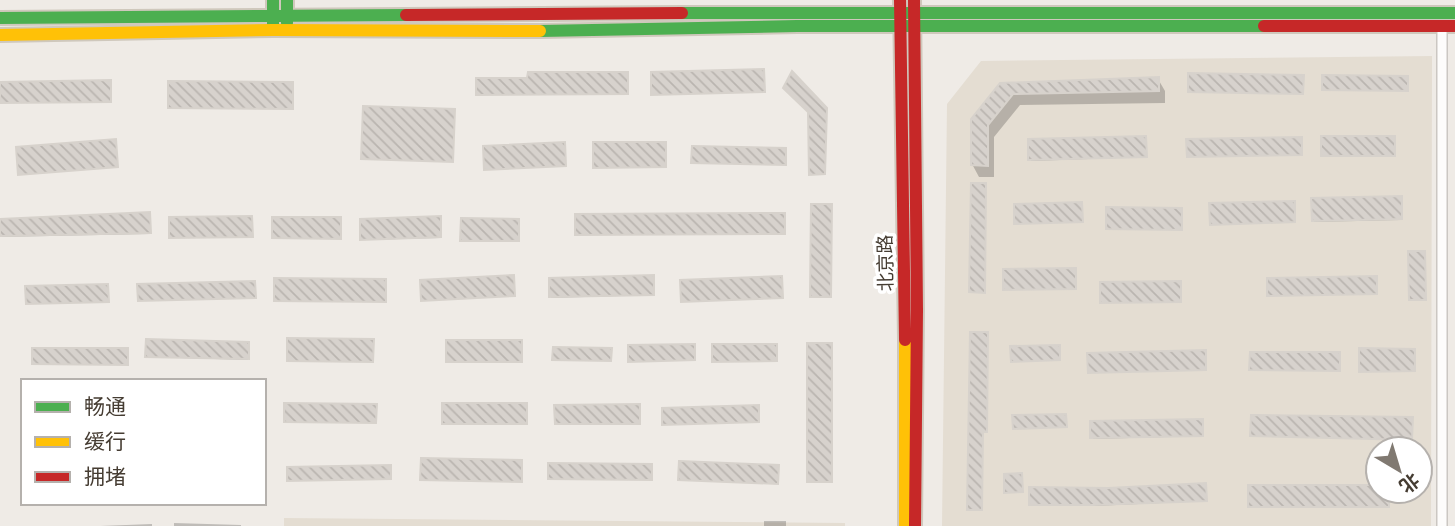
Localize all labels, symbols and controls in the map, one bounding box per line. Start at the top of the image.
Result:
street label: 北京路 [874,234,896,292]
legend [21,379,266,505]
text: 畅通 [84,394,126,418]
text: 缓行 [84,429,126,453]
north arrow [1364,435,1434,505]
text: 拥堵 [84,464,126,488]
text: 北 [1395,469,1424,498]

